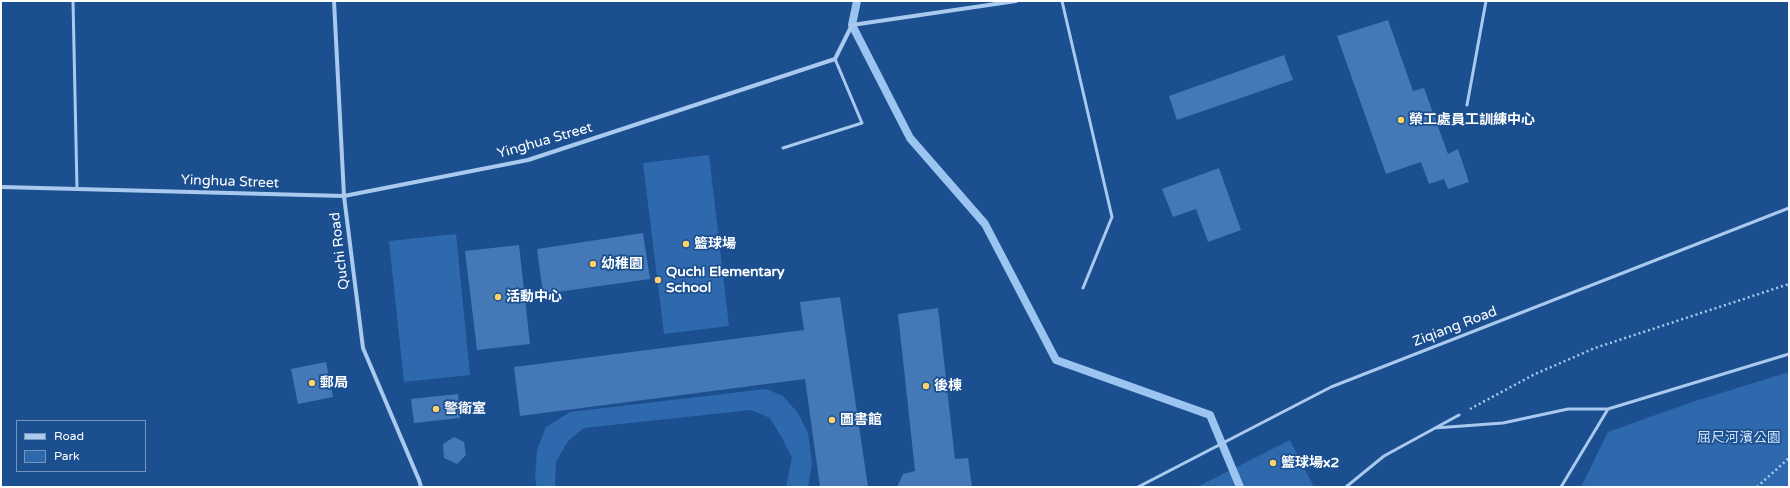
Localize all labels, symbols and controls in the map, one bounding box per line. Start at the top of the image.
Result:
place label: 榮工處員工訓練中心 [1409,112,1535,128]
marker: 榮工處員工訓練中心 [1396,115,1406,125]
street label: Yinghua Street [495,119,595,163]
street label: Yinghua Street [181,172,279,192]
street label: Quchi Road [327,211,353,291]
place label: 籃球場 [694,236,736,252]
marker: 籃球場 [681,239,691,249]
place label: 幼稚園 [601,256,643,272]
marker: 幼稚園 [588,259,598,269]
place label: Quchi Elementary School [666,264,784,296]
marker: Quchi Elementary School [653,275,663,285]
place label: 活動中心 [506,289,562,305]
marker: 活動中心 [493,292,503,302]
street label: Ziqiang Road [1411,303,1499,351]
place label: 郵局 [320,375,348,391]
marker: 郵局 [307,378,317,388]
place label: 後棟 [934,378,962,394]
marker: 後棟 [921,381,931,391]
place label: 警衛室 [444,401,486,417]
marker: 警衛室 [431,404,441,414]
place label: 圖書館 [840,412,882,428]
marker: 圖書館 [827,415,837,425]
legend [16,420,146,472]
text: Road [54,429,84,443]
park label: 屈尺河濱公園 [1697,430,1781,446]
text: Park [54,449,80,463]
place label: 籃球場x2 [1281,455,1339,471]
marker: 籃球場x2 [1268,458,1278,468]

